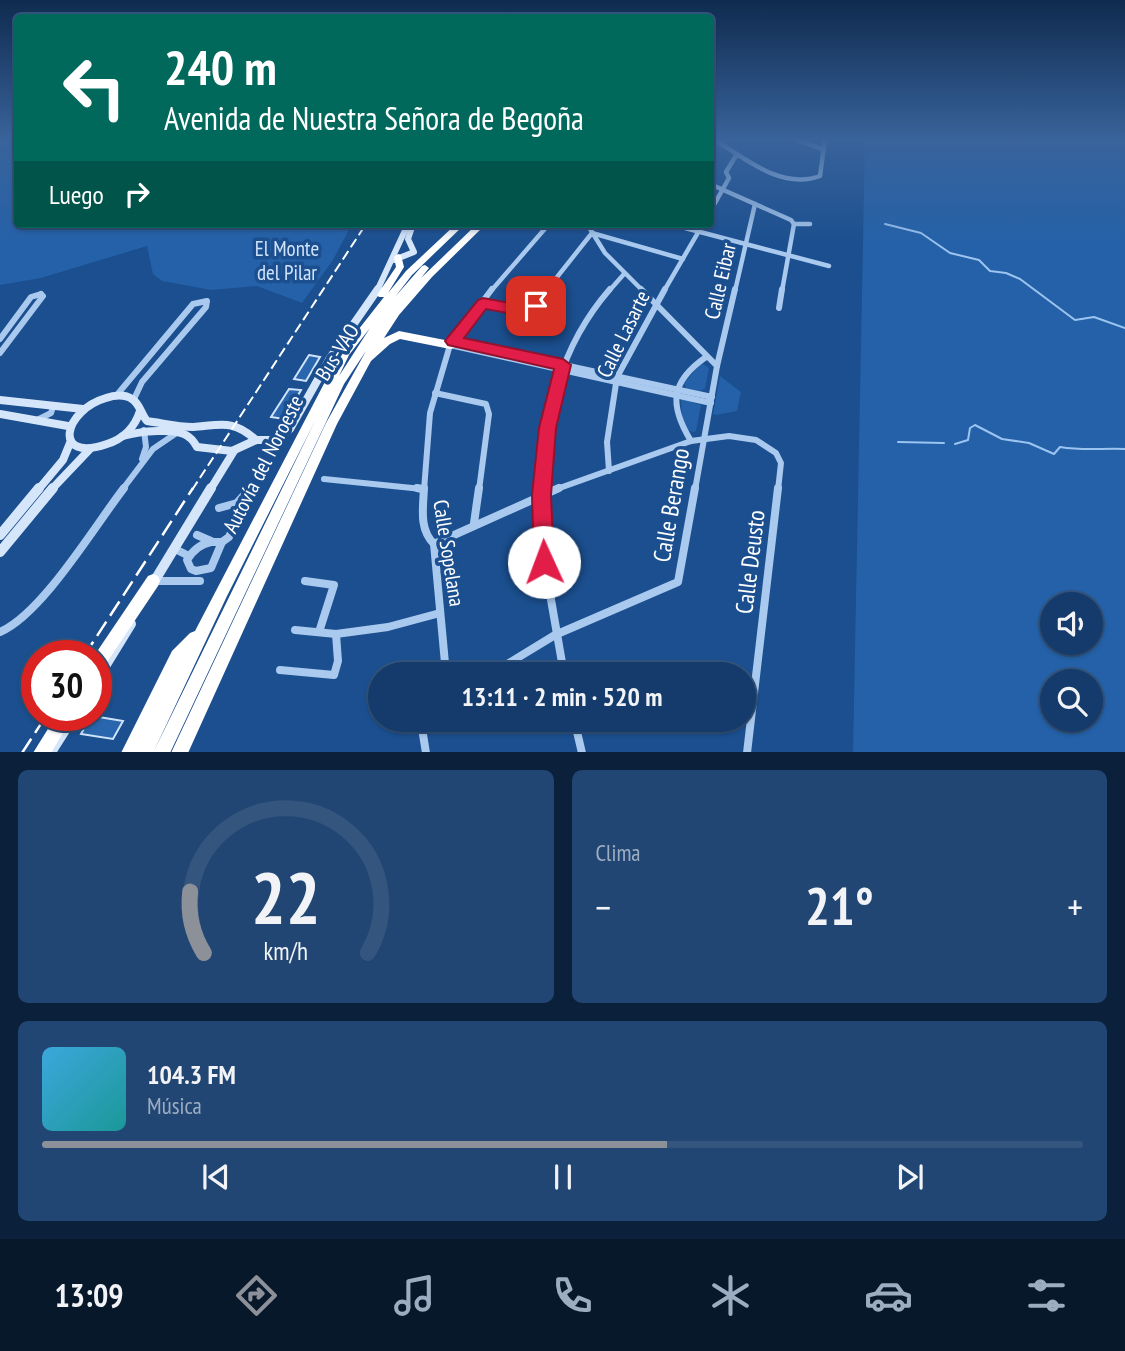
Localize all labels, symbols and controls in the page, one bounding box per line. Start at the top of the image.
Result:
text: 240 m [164,35,277,99]
icon: left [49,42,140,133]
text: Avenida de Nuestra Señora de Begoña [164,97,584,139]
icon: right [118,175,156,213]
text: Luego [49,178,104,211]
park label: El Monte del Pilar [255,235,319,286]
street label: Calle Eibar [698,240,742,322]
pin [506,276,566,336]
street label: Calle Lasarte [590,286,656,382]
icon: arrive [517,287,555,325]
street label: Bus-VAO [309,319,365,385]
street label: Autovía del Noroeste [217,390,309,538]
street label: Calle Berango [646,446,696,564]
street label: Calle Sopelana [427,498,471,608]
street label: Calle Deusto [728,508,772,616]
position arrow [507,525,581,599]
map controls [1040,592,1103,732]
button: sound [1040,592,1103,655]
speed limit sign: 30 [21,640,112,731]
button: search [1040,669,1103,732]
text: 13:11 · 2 min · 520 m [462,680,662,713]
text: Clima [596,838,641,867]
text: 22 [251,849,321,943]
text: 21° [805,872,874,939]
text: − [596,882,611,931]
text: + [1067,882,1083,931]
text: km/h [264,934,308,966]
text: 104.3 FM [147,1058,236,1091]
text: Música [147,1091,202,1120]
icon: previous [197,1158,235,1196]
icon: pause [544,1158,582,1196]
icon: next [891,1158,929,1196]
icon: directions [232,1271,281,1320]
icon: music [390,1271,439,1320]
icon: phone [548,1271,597,1320]
icon: climate [706,1271,755,1320]
icon: car [864,1271,913,1320]
icon: filters [1022,1271,1071,1320]
text: 13:09 [54,1274,124,1316]

